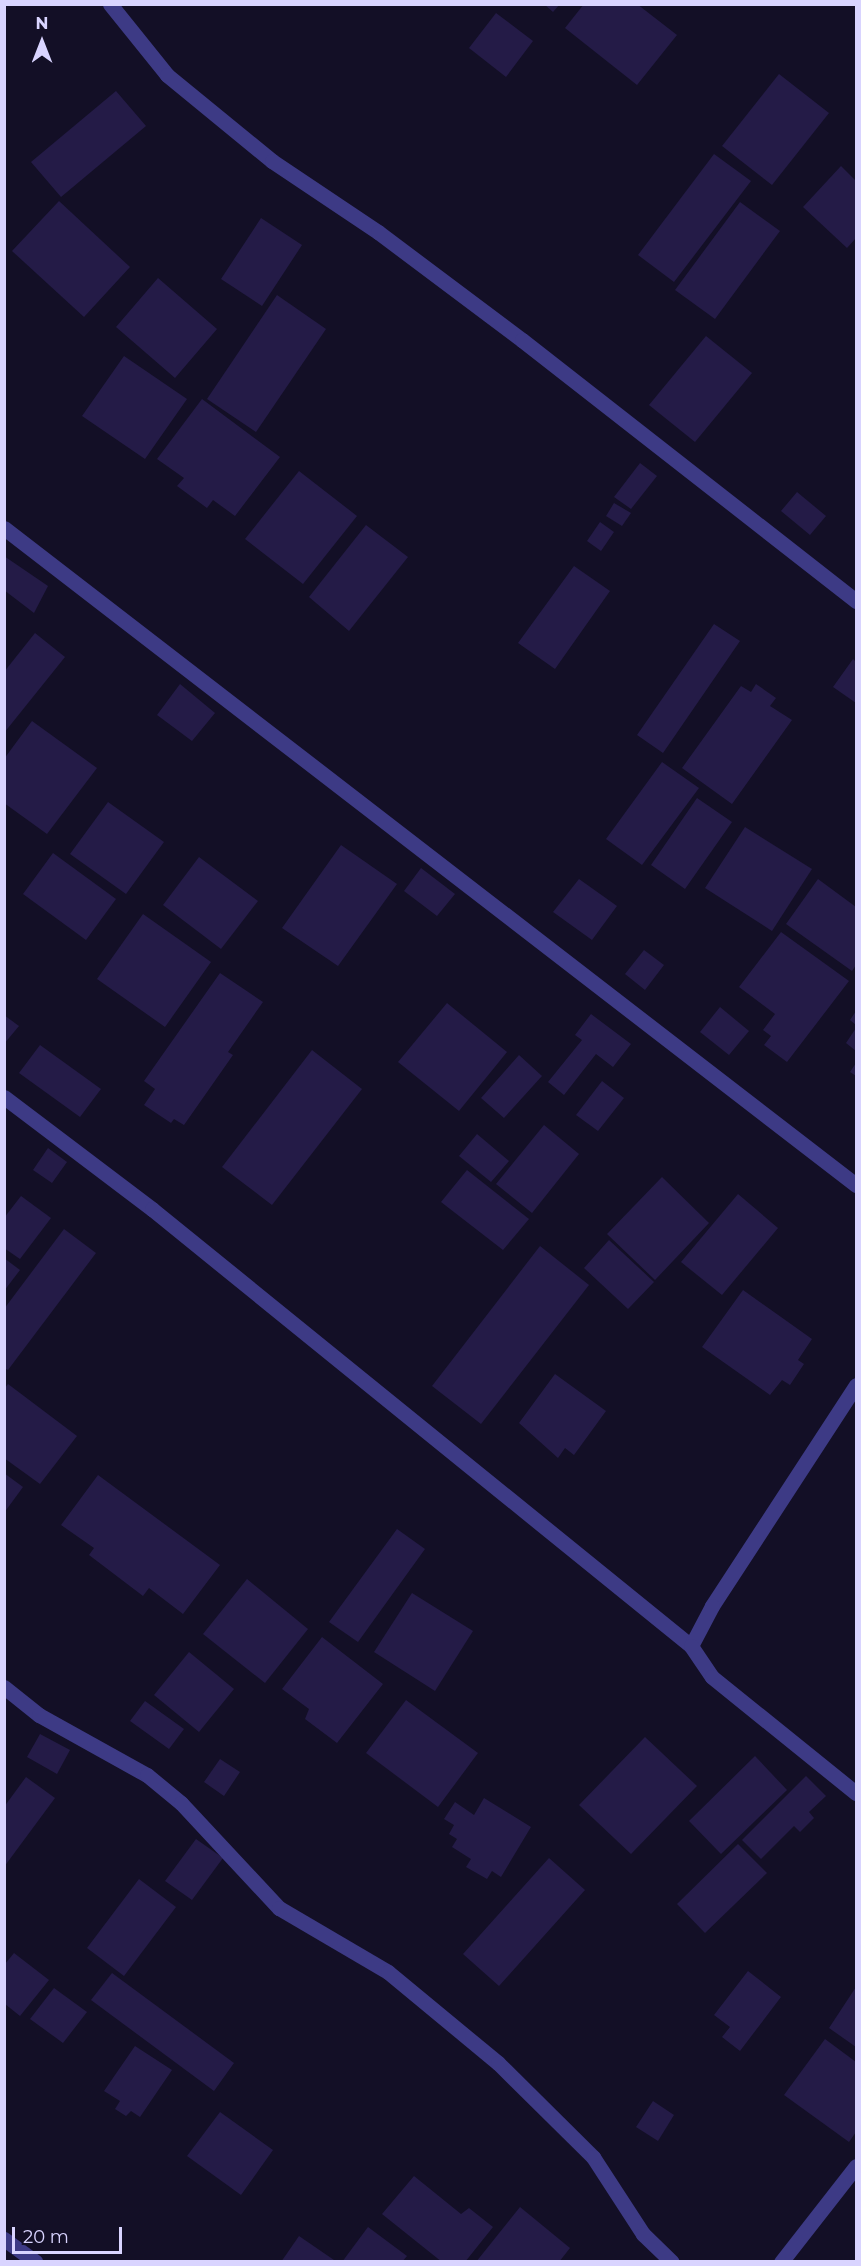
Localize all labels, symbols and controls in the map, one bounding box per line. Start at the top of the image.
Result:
north arrow [12,12,72,72]
text: N [36,14,48,33]
scale bar [15,2215,124,2253]
text: 20 m [23,2226,69,2248]

